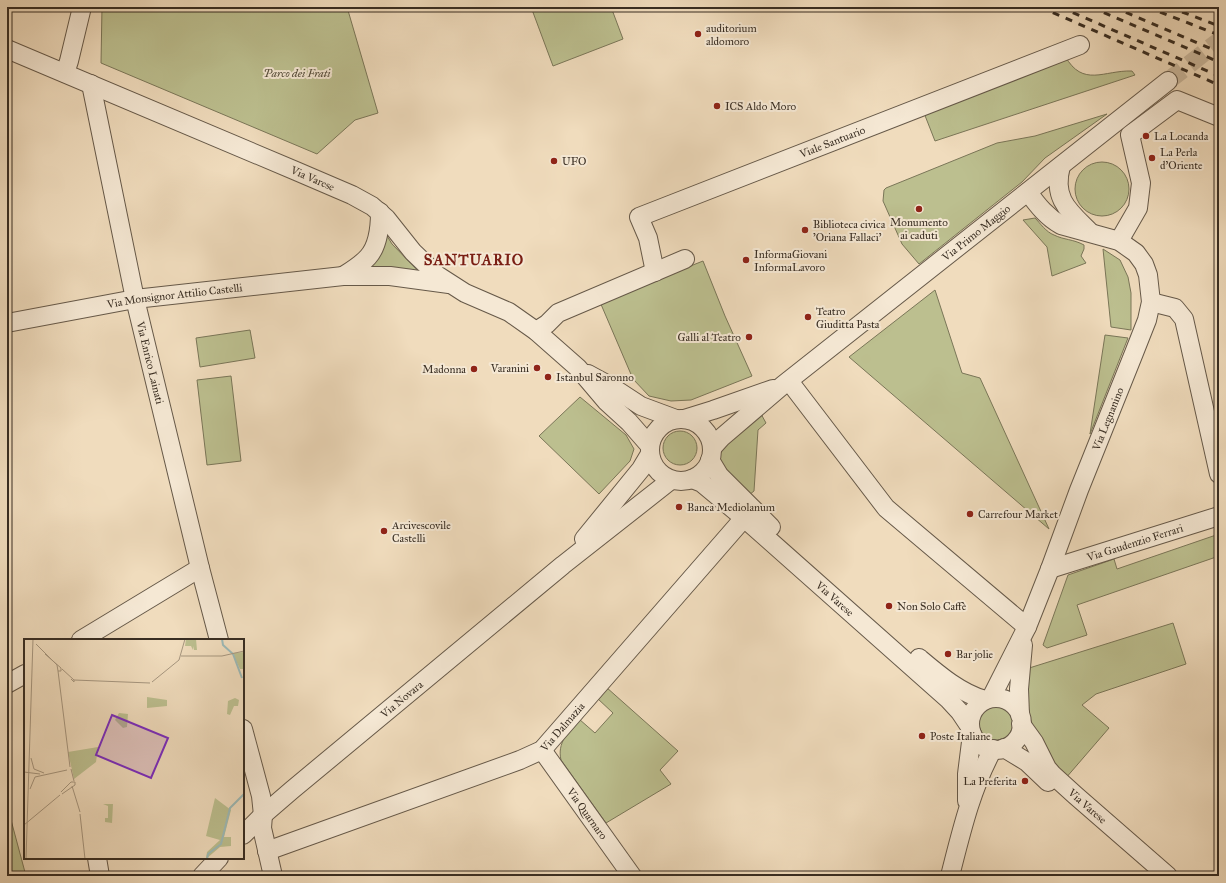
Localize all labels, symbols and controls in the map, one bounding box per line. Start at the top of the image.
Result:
place label: auditorium aldomoro [706,22,757,48]
marker: auditorium aldomoro [693,29,703,39]
park label: Parco dei Frati [264,67,331,80]
place label: ICS Aldo Moro [725,100,797,113]
marker: ICS Aldo Moro [712,101,722,111]
street label: Viale Santuario [797,123,867,161]
place label: La Locanda [1154,130,1209,143]
marker: La Locanda [1141,131,1151,141]
place label: La Perla d'Oriente [1160,146,1203,172]
marker: La Perla d'Oriente [1147,153,1157,163]
place label: UFO [562,155,586,168]
marker: UFO [549,156,559,166]
street label: Via Varese [288,163,337,194]
street label: Via Primo Maggio [939,202,1013,264]
marker: Monumento ai caduti [914,204,924,214]
place label: Monumento ai caduti [890,216,948,242]
place label: Biblioteca civica 'Oriana Fallaci' [813,218,886,244]
marker: Biblioteca civica 'Oriana Fallaci' [800,225,810,235]
place label: InformaGiovani InformaLavoro [754,248,827,274]
district label: SANTUARIO [424,251,524,269]
marker: InformaGiovani InformaLavoro [741,255,751,265]
street label: Via Monsignor Attilio Castelli [105,281,243,311]
place label: Teatro Giuditta Pasta [816,305,880,331]
marker: Teatro Giuditta Pasta [803,312,813,322]
street label: Via Enrico Lainati [133,319,166,406]
place label: Galli al Teatro [678,331,741,344]
marker: Galli al Teatro [744,332,754,342]
place label: Varanini [490,362,529,375]
place label: Madonna [422,363,466,376]
marker: Varanini [532,363,542,373]
marker: Madonna [469,364,479,374]
place label: Istanbul Saronno [556,371,634,384]
marker: Istanbul Saronno [543,372,553,382]
street label: Via Legnanino [1089,385,1127,453]
place label: Banca Mediolanum [687,501,776,514]
marker: Banca Mediolanum [674,502,684,512]
place label: Carrefour Market [978,508,1058,521]
marker: Carrefour Market [965,509,975,519]
place label: Arcivescovile Castelli [391,519,451,545]
street label: Via Gaudenzio Ferrari [1084,522,1185,564]
marker: Arcivescovile Castelli [379,526,389,536]
street label: Via Varese [812,578,857,620]
place label: Non Solo Caffè [897,600,967,613]
marker: Non Solo Caffè [884,601,894,611]
inset map [24,639,244,859]
place label: Bar jolie [956,648,994,661]
marker: Bar jolie [943,649,953,659]
street label: Via Novara [377,678,426,721]
street label: Via Dalmazia [537,700,588,755]
place label: Poste Italiane [930,730,991,743]
marker: Poste Italiane [917,731,927,741]
place label: La Preferita [963,775,1017,788]
marker: La Preferita [1020,776,1030,786]
street label: Via Quarnaro [563,785,610,842]
street label: Via Varese [1065,786,1109,827]

